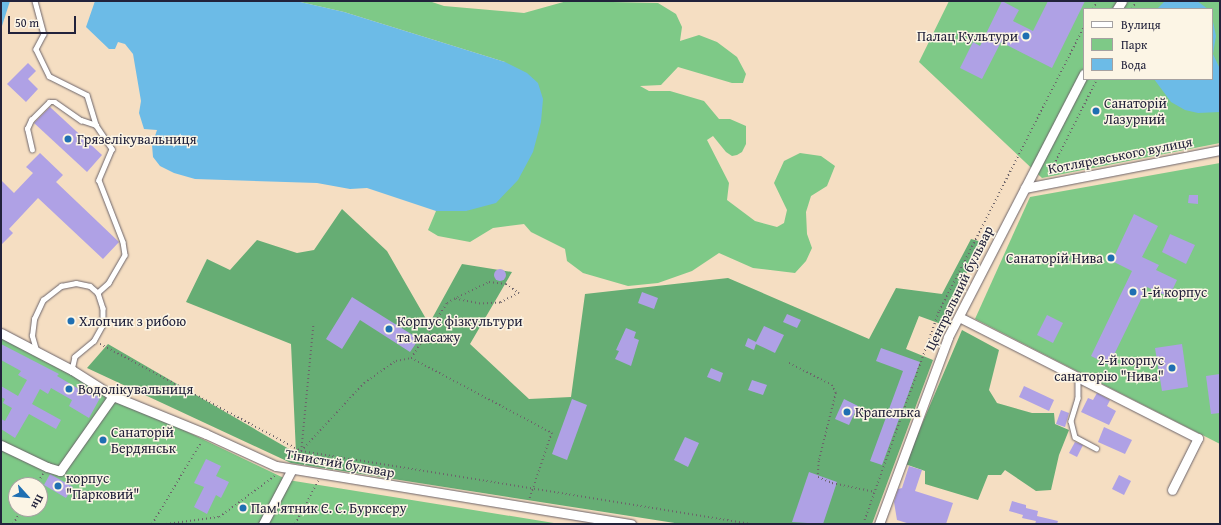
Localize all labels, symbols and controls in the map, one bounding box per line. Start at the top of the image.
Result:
scale bar [10,8,78,34]
legend [1083,8,1213,80]
text: 50 m [15,14,39,31]
text: Вулиця [1121,16,1161,33]
place label: Палац Культури [917,28,1018,44]
marker: Палац Культури [1021,31,1031,41]
text: Парк [1121,36,1147,53]
text: Вода [1121,56,1146,73]
place label: Санаторій Лазурний [1104,95,1167,128]
marker: Санаторій Лазурний [1091,106,1101,116]
place label: Грязелікувальниця [77,131,196,147]
marker: Грязелікувальниця [62,133,74,145]
street label: Котляревського вулиця [1046,133,1194,177]
street label: Центральний бульвар [922,223,996,353]
place label: Санаторій Нива [1006,250,1103,266]
marker: Санаторій Нива [1106,253,1116,263]
place label: 1-й корпус [1141,284,1207,300]
marker: 1-й корпус [1128,287,1138,297]
place label: Хлопчик з рибою [79,313,186,329]
place label: Корпус фізкультури та масажу [397,313,523,346]
marker: Хлопчик з рибою [66,316,76,326]
marker: Корпус фізкультури та масажу [384,324,394,334]
place label: 2-й корпус санаторію "Нива" [1054,352,1164,384]
marker: 2-й корпус санаторію "Нива" [1167,363,1177,373]
place label: Водолікувальниця [78,381,193,397]
marker: Водолікувальниця [63,383,75,395]
place label: Крапелька [855,404,921,420]
marker: Крапелька [842,407,852,417]
place label: Санаторій Бердянськ [111,424,176,456]
marker: Санаторій Бердянськ [98,435,108,445]
street label: Тінистий бульвар [284,445,396,481]
place label: корпус "Парковий" [66,470,140,502]
north arrow [8,477,48,517]
marker: корпус "Парковий" [53,481,63,491]
text: Пн [27,492,48,512]
place label: Пам'ятник Є. С. Бурксеру [251,500,407,516]
marker: Пам'ятник Є. С. Бурксеру [238,503,248,513]

